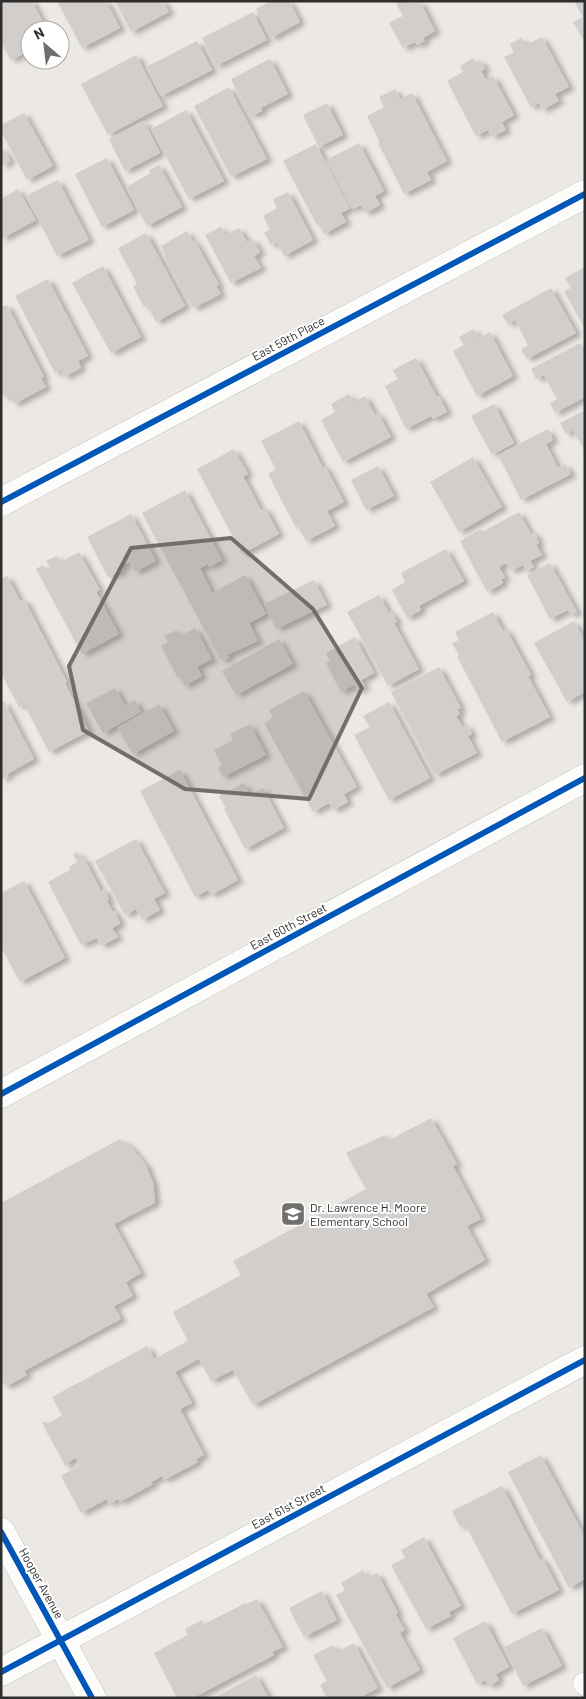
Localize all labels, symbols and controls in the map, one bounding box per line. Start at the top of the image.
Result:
north arrow [20,20,70,70]
text: N [31,23,47,43]
street label: East 59th Place [249,313,327,363]
street label: East 60th Street [247,900,329,952]
place label: Dr. Lawrence H. Moore Elementary School [310,1200,427,1228]
school or university icon: Dr. Lawrence H. Moore Elementary School [280,1201,306,1227]
street label: East 61st Street [249,1481,327,1531]
street label: Hooper Avenue [17,1545,67,1621]

